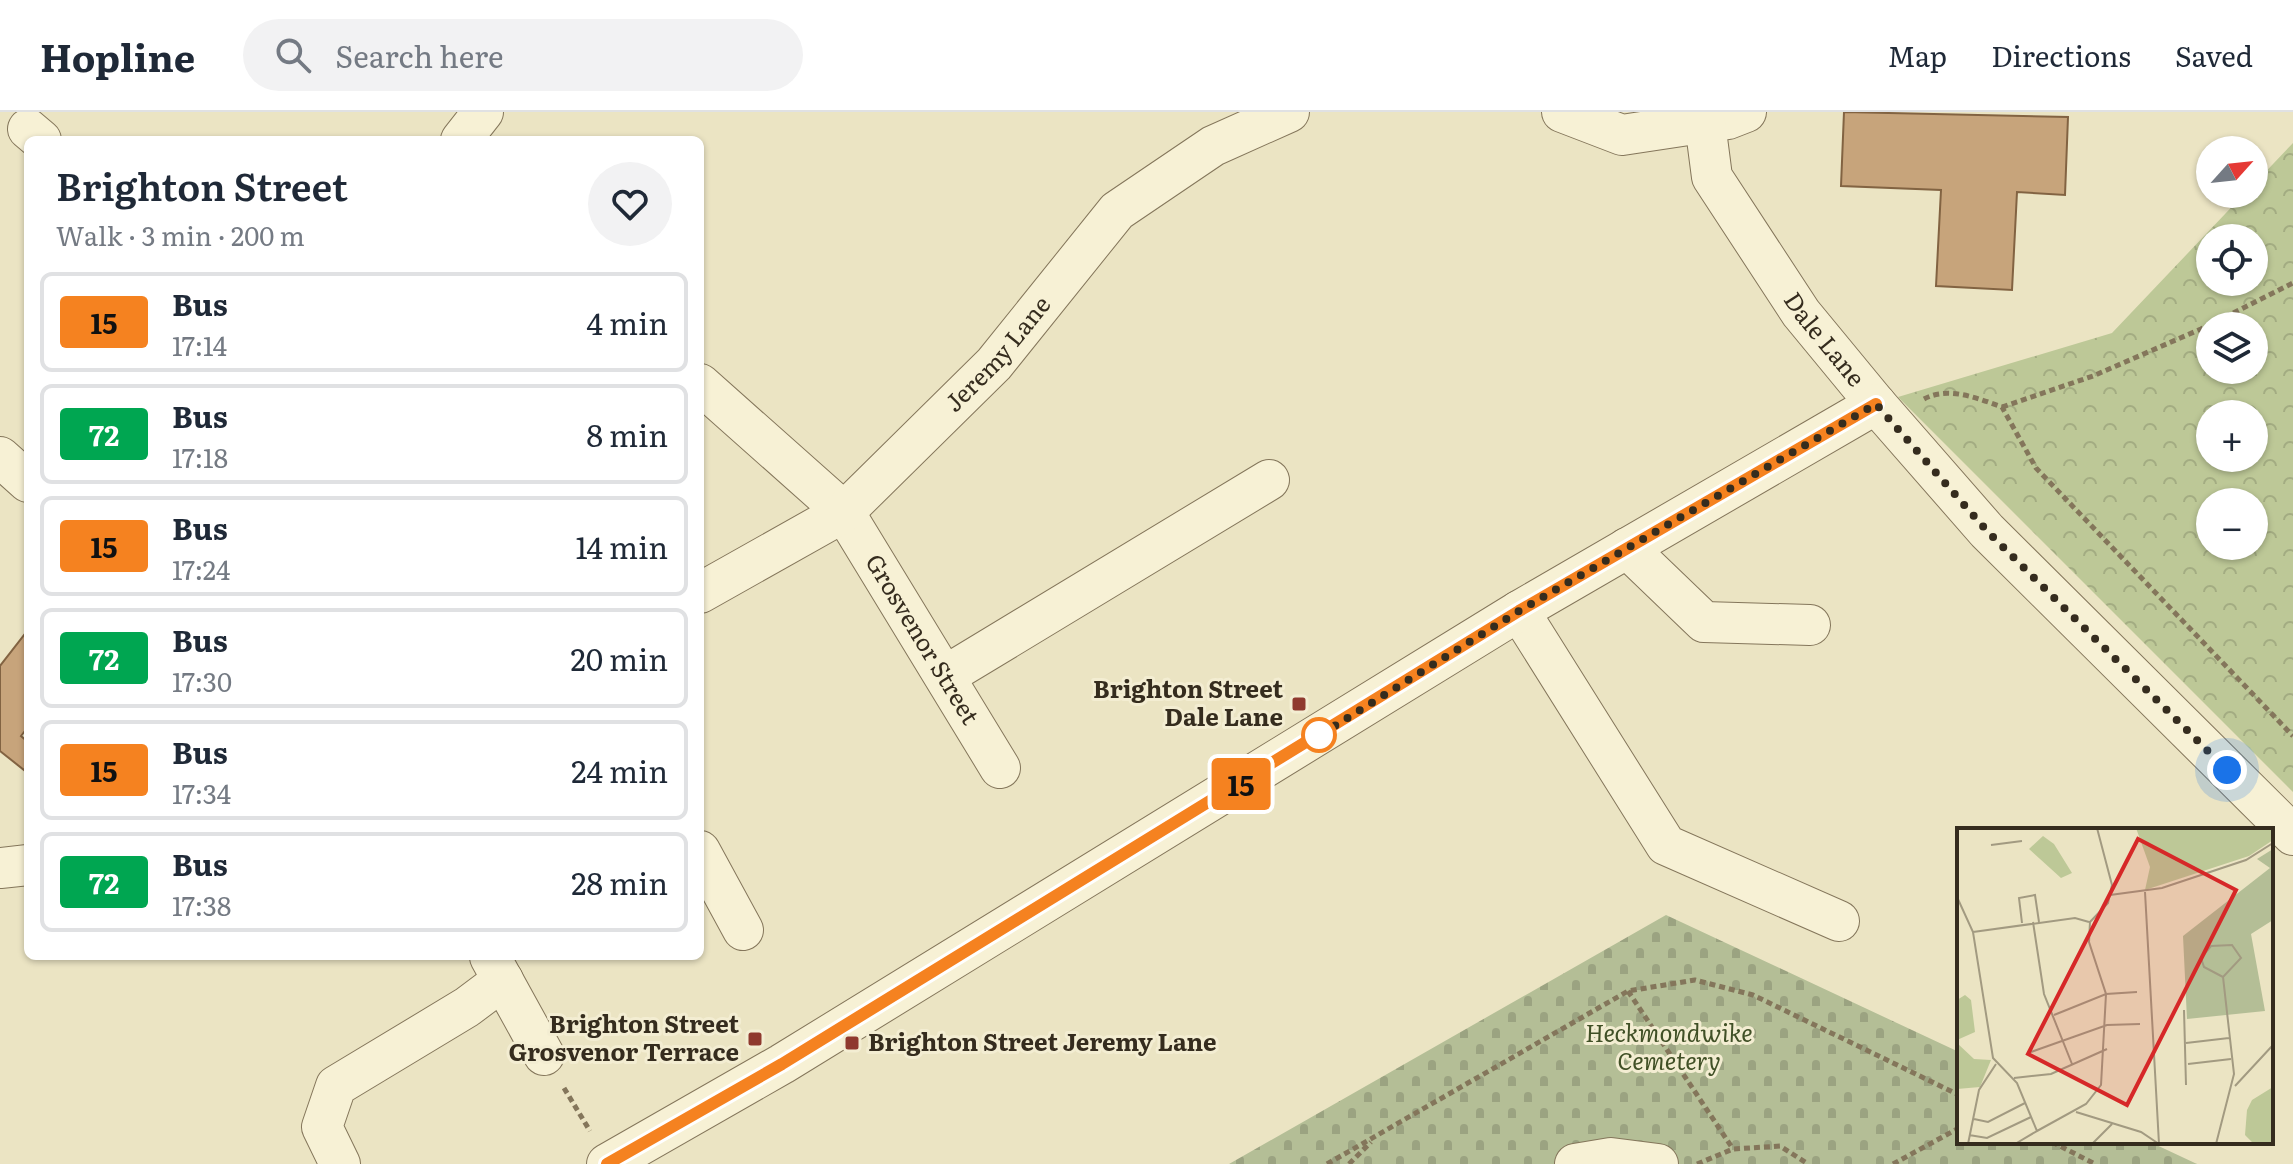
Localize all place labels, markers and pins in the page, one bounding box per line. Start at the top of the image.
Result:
place label: Brighton Street Dale Lane [1093,670,1283,733]
marker: Brighton Street Dale Lane [1290,695,1308,713]
unlabelled marker [1302,718,1336,752]
place label: Brighton Street Grosvenor Terrace [508,1005,739,1068]
place label: Brighton Street Jeremy Lane [868,1023,1217,1058]
marker: Brighton Street Grosvenor Terrace [746,1030,764,1048]
marker: Brighton Street Jeremy Lane [843,1034,861,1052]

